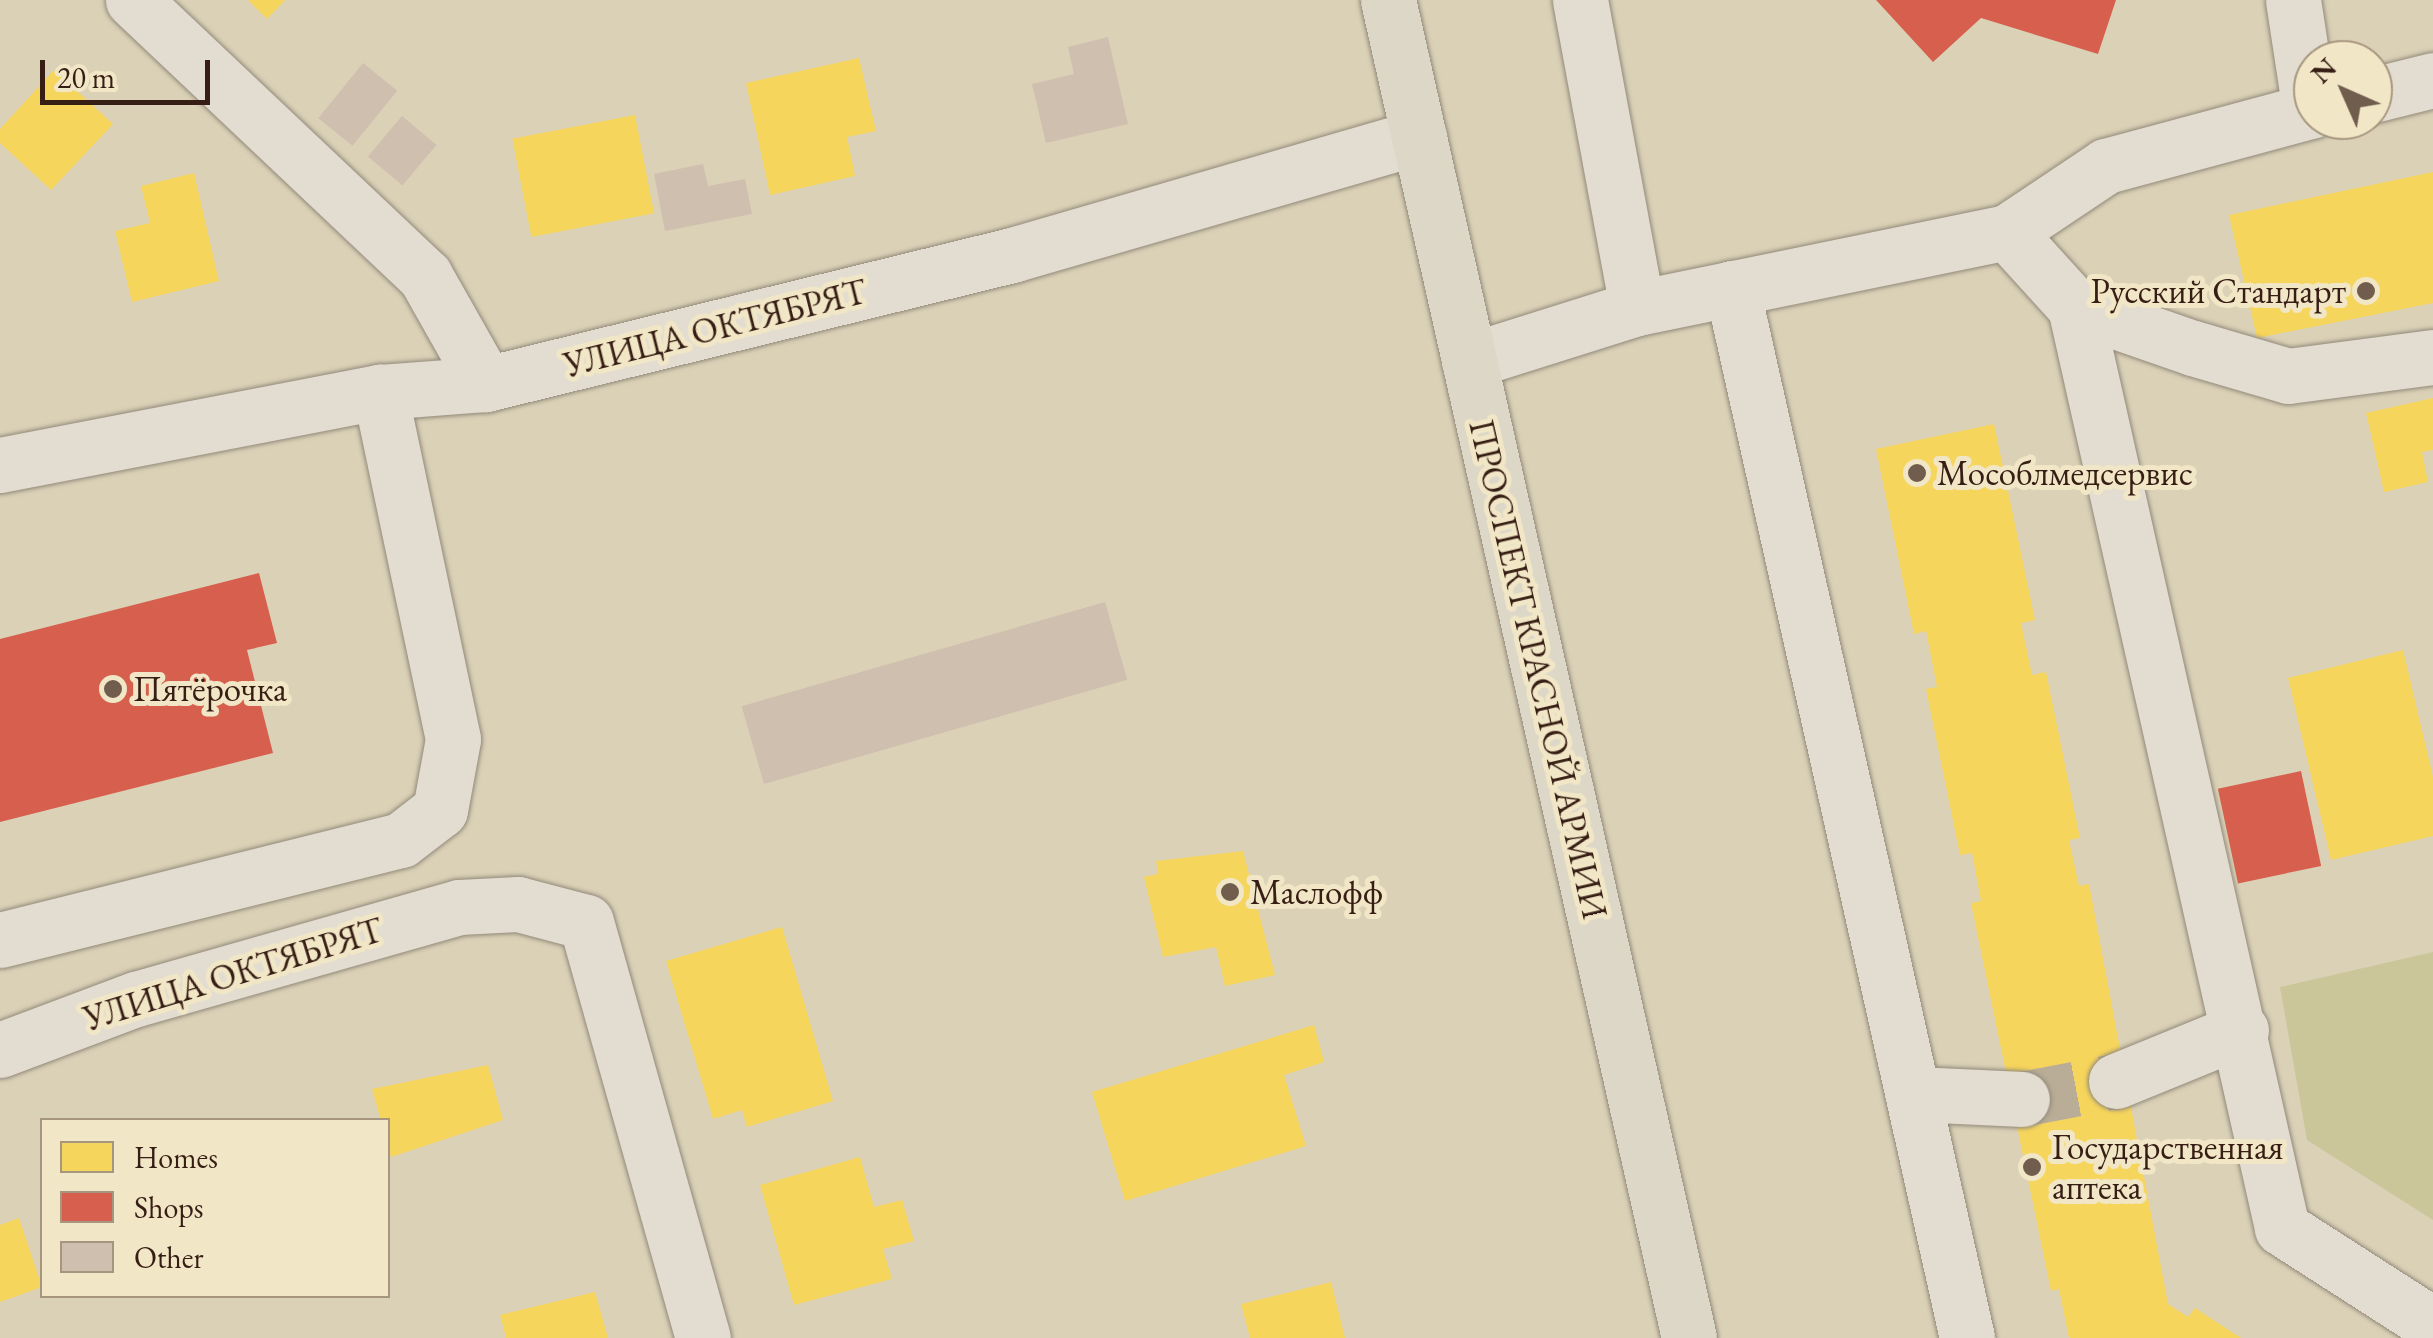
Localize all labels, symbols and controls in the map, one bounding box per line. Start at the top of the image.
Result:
scale bar [45,40,215,102]
north arrow [2293,40,2393,140]
text: N [2302,49,2344,91]
text: 20 m [57,58,115,97]
street label: УЛИЦА ОКТЯБРЯТ [559,270,871,386]
place label: Русский Стандарт [2090,270,2346,312]
marker: Русский Стандарт [2355,280,2377,302]
street label: ПРОСПЕКТ КРАСНОЙ АРМИИ [1460,415,1616,923]
place label: Мособлмедсервис [1937,452,2193,494]
marker: Мособлмедсервис [1906,462,1928,484]
place label: Пятёрочка [133,668,287,710]
marker: Пятёрочка [102,678,124,700]
place label: Маслофф [1250,871,1383,913]
marker: Маслофф [1219,881,1241,903]
street label: УЛИЦА ОКТЯБРЯТ [78,909,388,1039]
legend [40,1118,390,1298]
place label: Государственная аптека [2052,1126,2283,1208]
text: Homes [134,1138,218,1177]
marker: Государственная аптека [2021,1156,2043,1178]
text: Shops [134,1188,204,1227]
text: Other [134,1238,203,1277]

